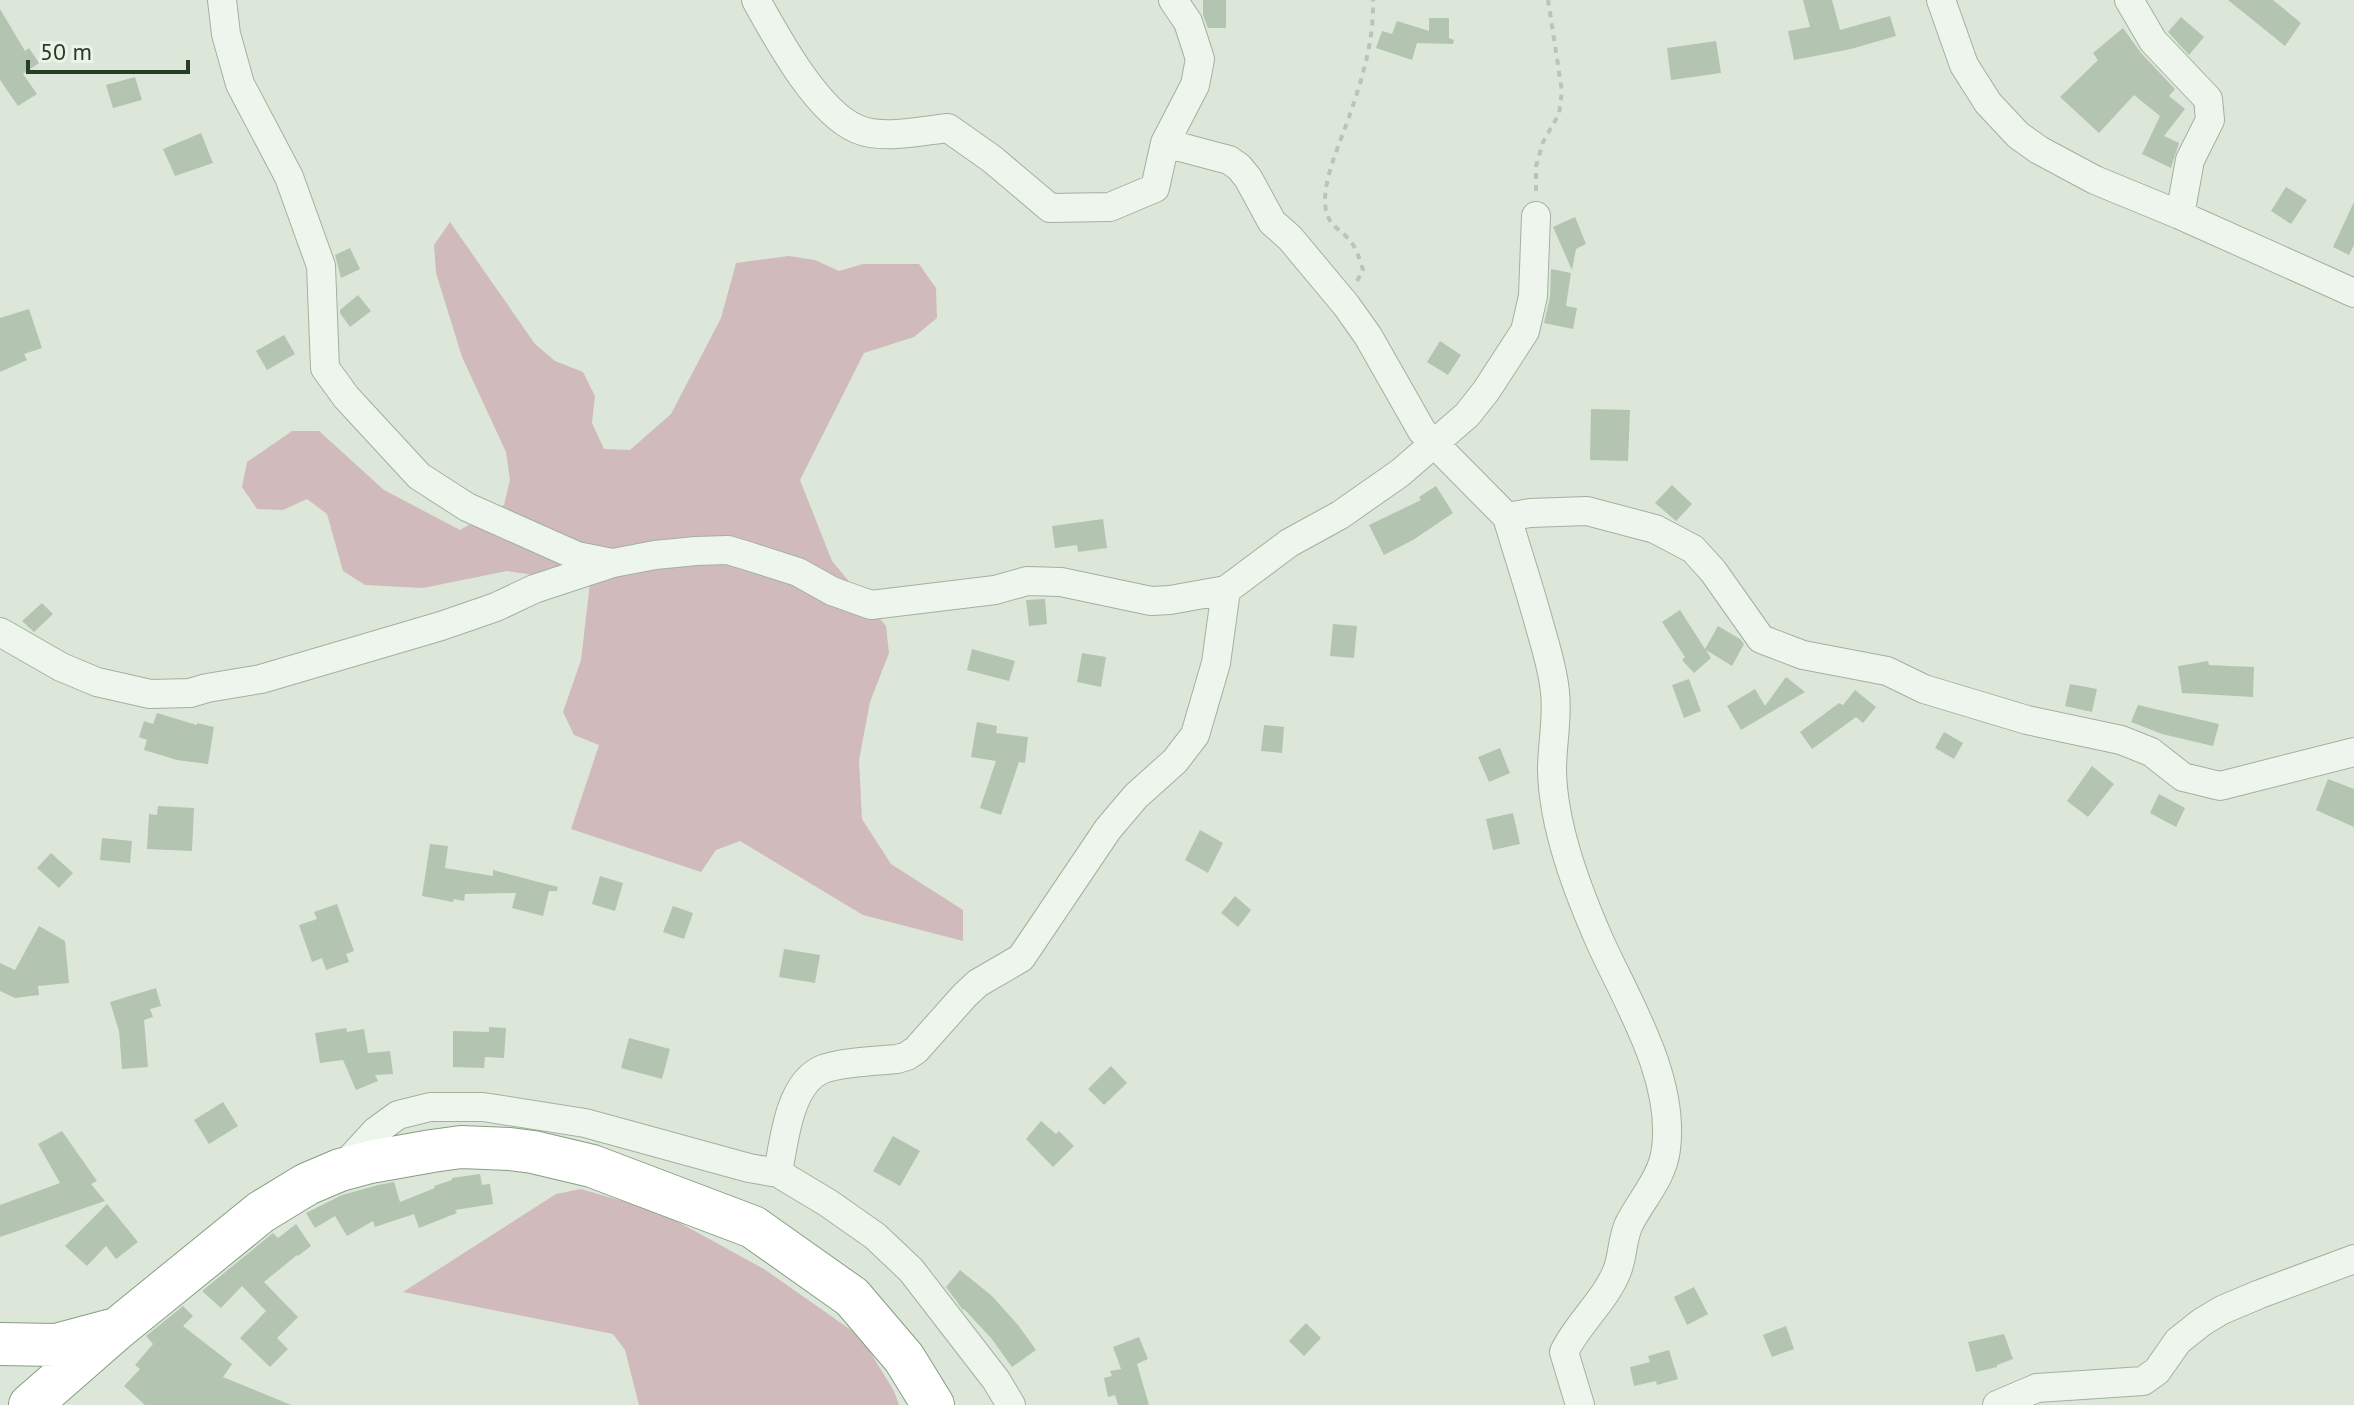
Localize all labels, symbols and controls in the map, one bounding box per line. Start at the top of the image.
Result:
scale bar [28,24,188,74]
text: 50 m [40,36,92,67]

